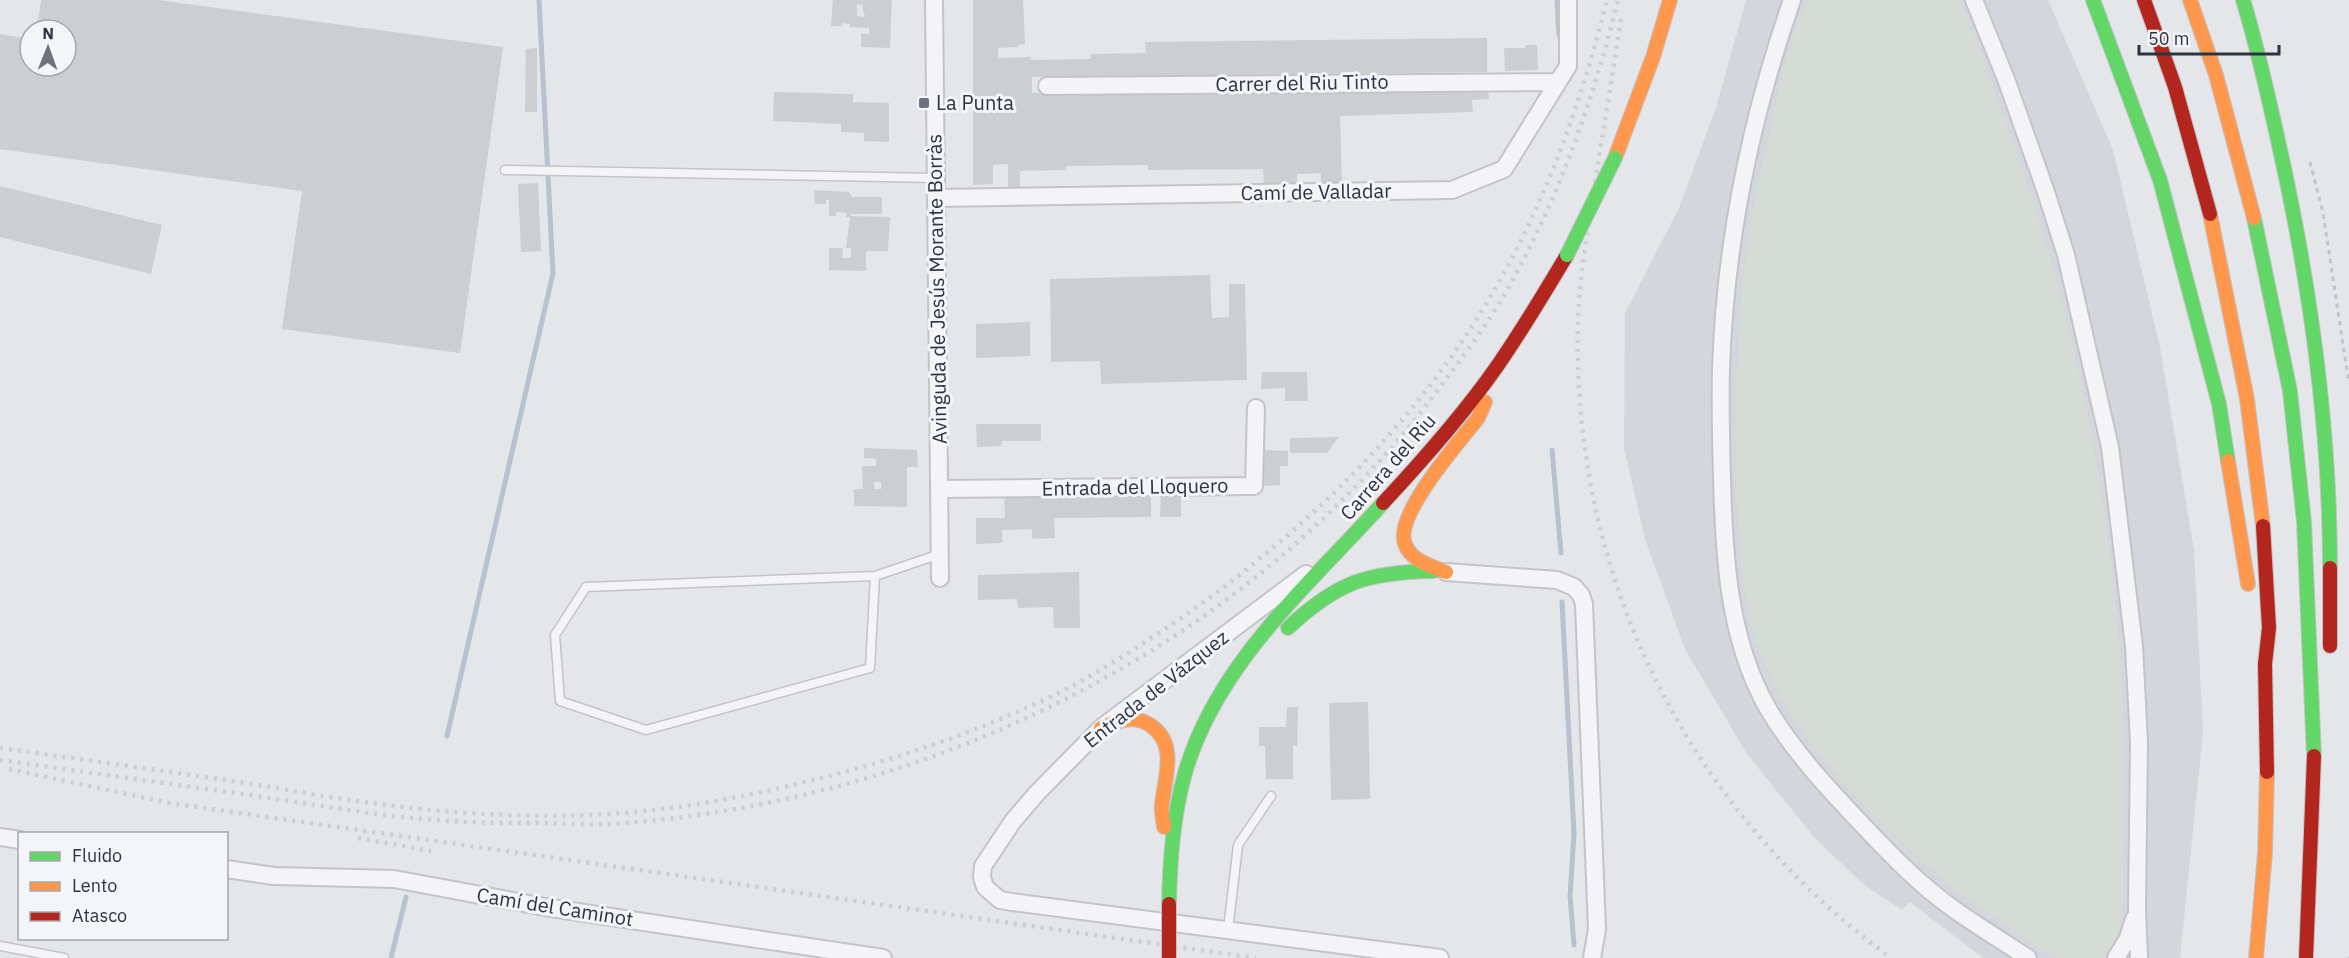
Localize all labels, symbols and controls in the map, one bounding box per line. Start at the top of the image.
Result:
north arrow [18,18,78,78]
scale bar [2139,18,2278,56]
text: N [42,23,54,43]
text: 50 m [2148,27,2190,50]
street label: Carrer del Riu Tinto [1215,67,1389,98]
place label: La Punta [936,89,1014,116]
marker: La Punta [917,96,931,110]
street label: Avinguda de Jesús Morante Borràs [920,134,953,444]
street label: Camí de Valladar [1240,177,1392,206]
street label: Carrera del Riu [1334,408,1442,526]
street label: Entrada del Lloquero [1041,471,1229,502]
street label: Entrada de Vázquez [1078,624,1234,754]
legend [18,832,228,940]
text: Fluido [72,844,122,867]
text: Lento [72,874,117,897]
street label: Camí del Caminot [475,881,635,932]
text: Atasco [72,904,127,927]

